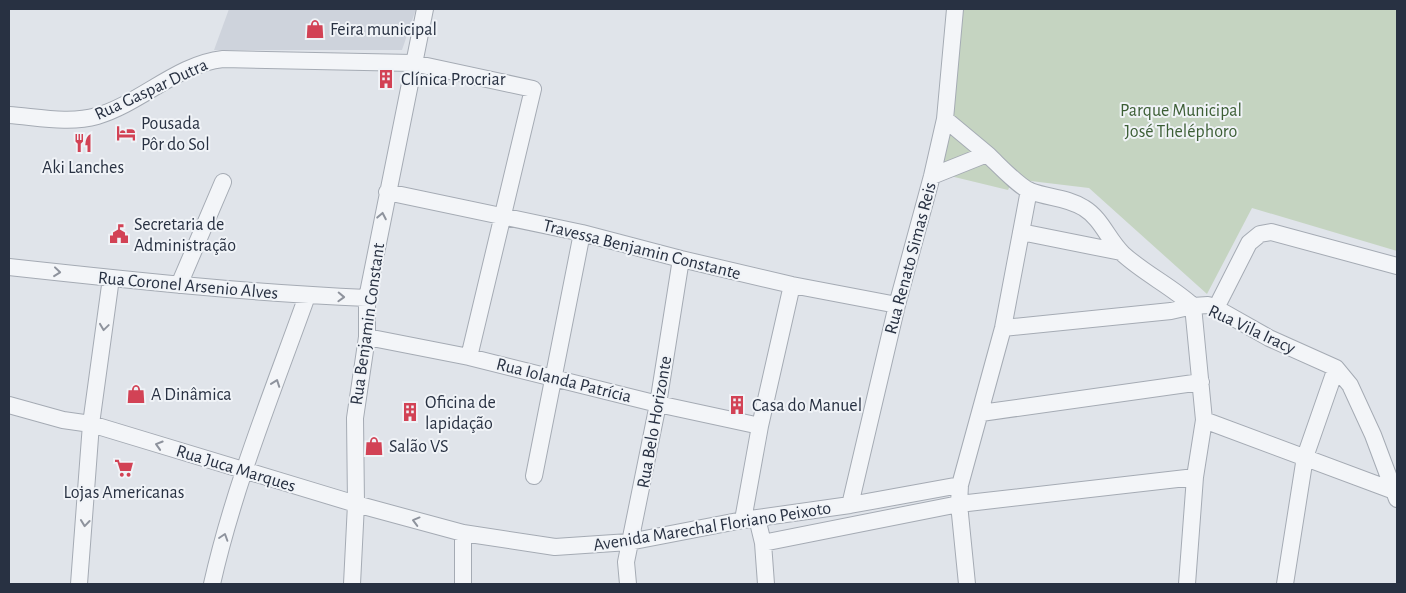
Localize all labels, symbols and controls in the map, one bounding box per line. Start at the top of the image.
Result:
shop icon: Feira municipal [304,18,326,40]
place label: Feira municipal [330,21,437,39]
street label: Rua Gaspar Dutra [92,56,211,124]
building icon: Clínica Procriar [375,68,397,90]
place label: Clínica Procriar [401,71,506,89]
park label: Parque Municipal José Theléphoro [1120,102,1242,141]
place label: Pousada Pôr do Sol [141,115,210,154]
hotel icon: Pousada Pôr do Sol [115,122,137,144]
restaurant icon: Aki Lanches [72,132,94,154]
place label: Aki Lanches [42,159,124,177]
street label: Rua Renato Simas Reis [882,180,940,336]
one-way arrow [377,211,387,220]
place label: Secretaria de Administração [134,216,236,255]
street label: Travessa Benjamin Constante [541,217,743,283]
public building icon: Secretaria de Administração [108,223,130,245]
street label: Rua Benjamin Constant [348,242,388,406]
one-way arrow [54,266,62,277]
street label: Rua Coronel Arsenio Alves [97,269,279,303]
one-way arrow [338,292,345,302]
street label: Rua Vila Iracy [1205,302,1298,358]
one-way arrow [100,322,110,331]
street label: Rua Iolanda Patrícia [494,355,633,406]
street label: Rua Belo Horizonte [635,355,675,490]
one-way arrow [270,379,280,388]
shop icon: A Dinâmica [125,383,147,405]
place label: A Dinâmica [151,386,232,404]
place label: Oficina de lapidação [425,394,496,433]
building icon: Casa do Manuel [726,394,748,416]
place label: Casa do Manuel [752,397,862,415]
building icon: Oficina de lapidação [399,401,421,423]
shop icon: Salão VS [363,435,385,457]
place label: Salão VS [389,438,448,456]
one-way arrow [156,440,164,450]
street label: Rua Juca Marques [174,442,298,496]
supermarket icon: Lojas Americanas [113,457,135,479]
place label: Lojas Americanas [63,484,185,502]
street label: Avenida Marechal Floriano Peixoto [592,499,833,555]
one-way arrow [412,516,421,526]
one-way arrow [80,519,91,527]
one-way arrow [218,533,228,542]

